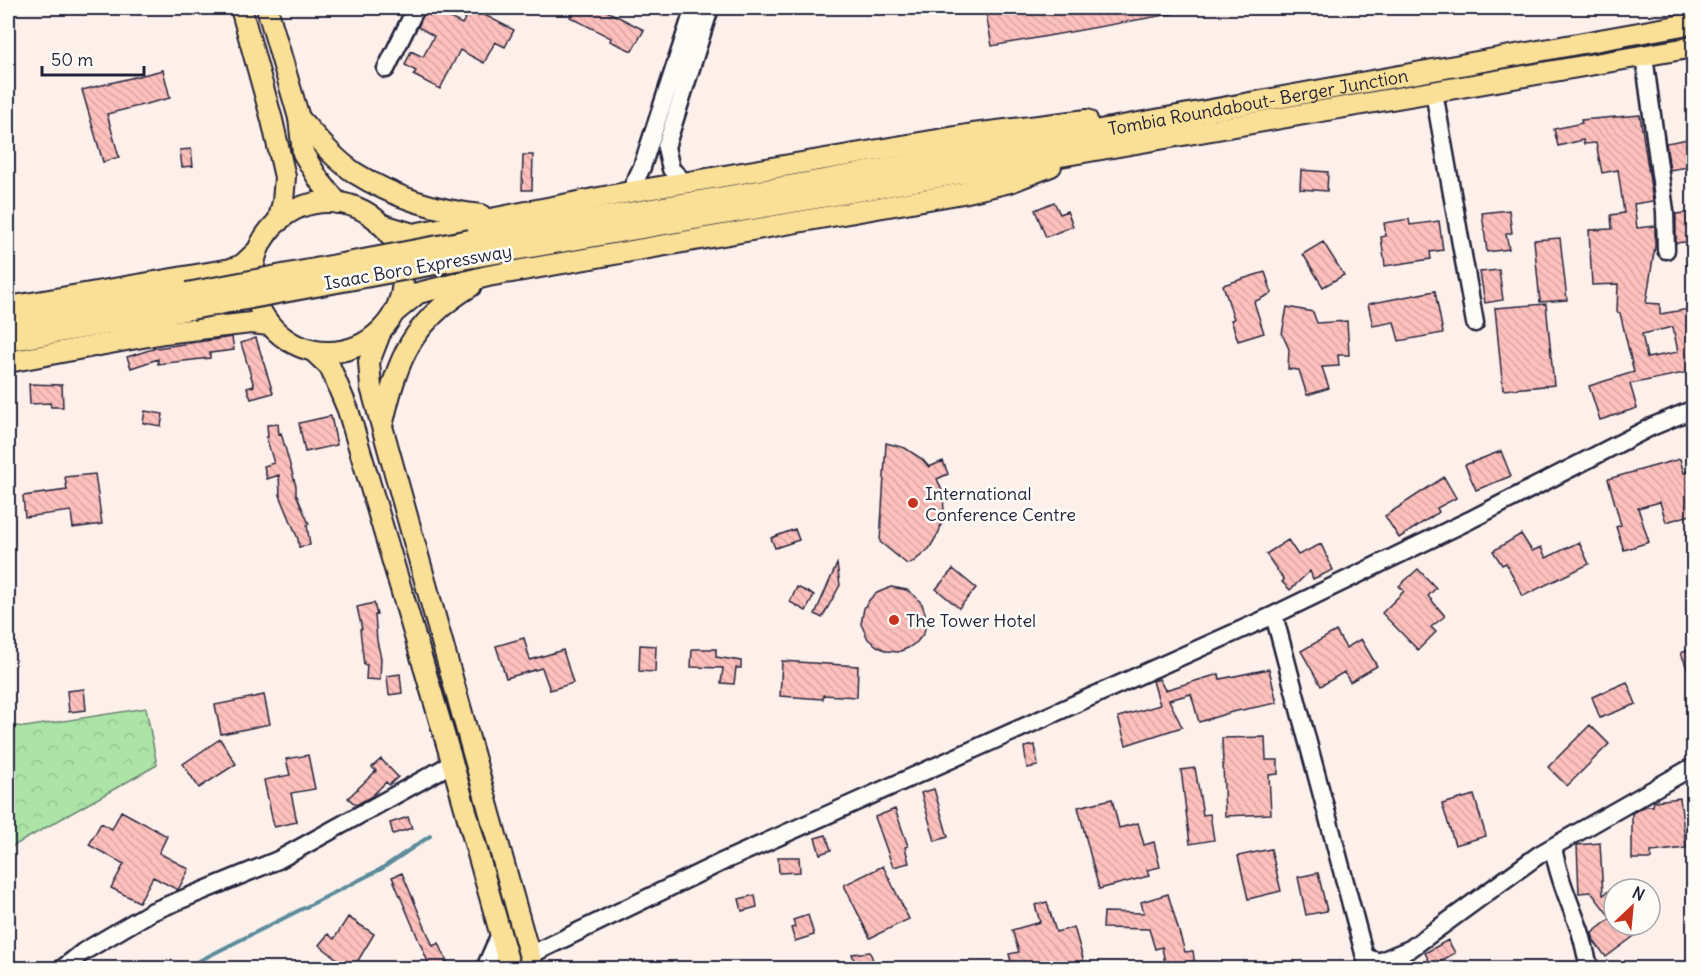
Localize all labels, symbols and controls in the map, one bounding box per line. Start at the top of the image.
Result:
scale bar [42,39,144,77]
text: 50 m [51,48,93,71]
street label: Tombia Roundabout- Berger Junction [1106,63,1410,140]
street label: Isaac Boro Expressway [322,239,514,295]
place label: International Conference Centre [925,482,1076,526]
marker: International Conference Centre [906,496,920,510]
place label: The Tower Hotel [906,609,1036,632]
marker: The Tower Hotel [887,613,901,627]
north arrow [1602,877,1662,937]
text: N [1629,882,1648,905]

